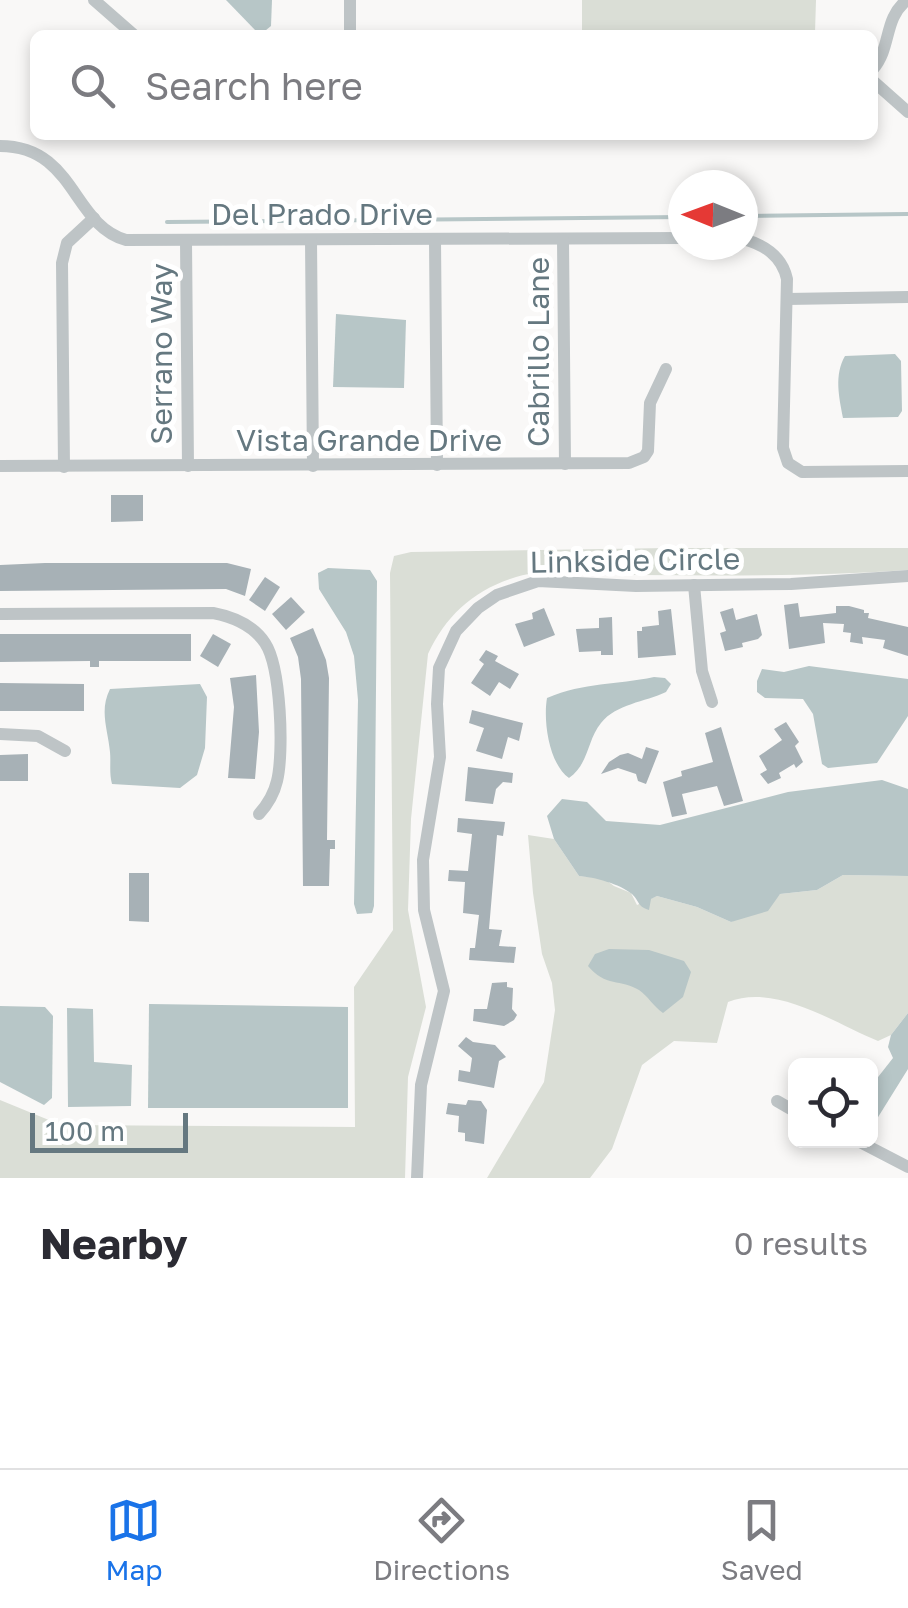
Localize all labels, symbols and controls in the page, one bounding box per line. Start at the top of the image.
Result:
search box [30,30,878,140]
icon: search [65,58,120,113]
text: Search here [145,63,363,108]
north arrow [668,170,758,260]
street label: Del Prado Drive [211,196,433,232]
street label: Cabrillo Lane [520,257,556,447]
street label: Serrano Way [143,263,179,445]
street label: Vista Grande Drive [236,422,502,458]
street label: Linkside Circle [529,540,741,580]
map controls [788,1058,878,1148]
button: locate [788,1058,878,1148]
scale bar [30,1108,188,1152]
text: 100 m [45,1114,125,1147]
text: Nearby [40,1218,188,1268]
text: 0 results [734,1224,868,1262]
tab: Map [105,1493,163,1586]
tab: Directions [373,1493,510,1586]
tab: Saved [721,1493,803,1586]

